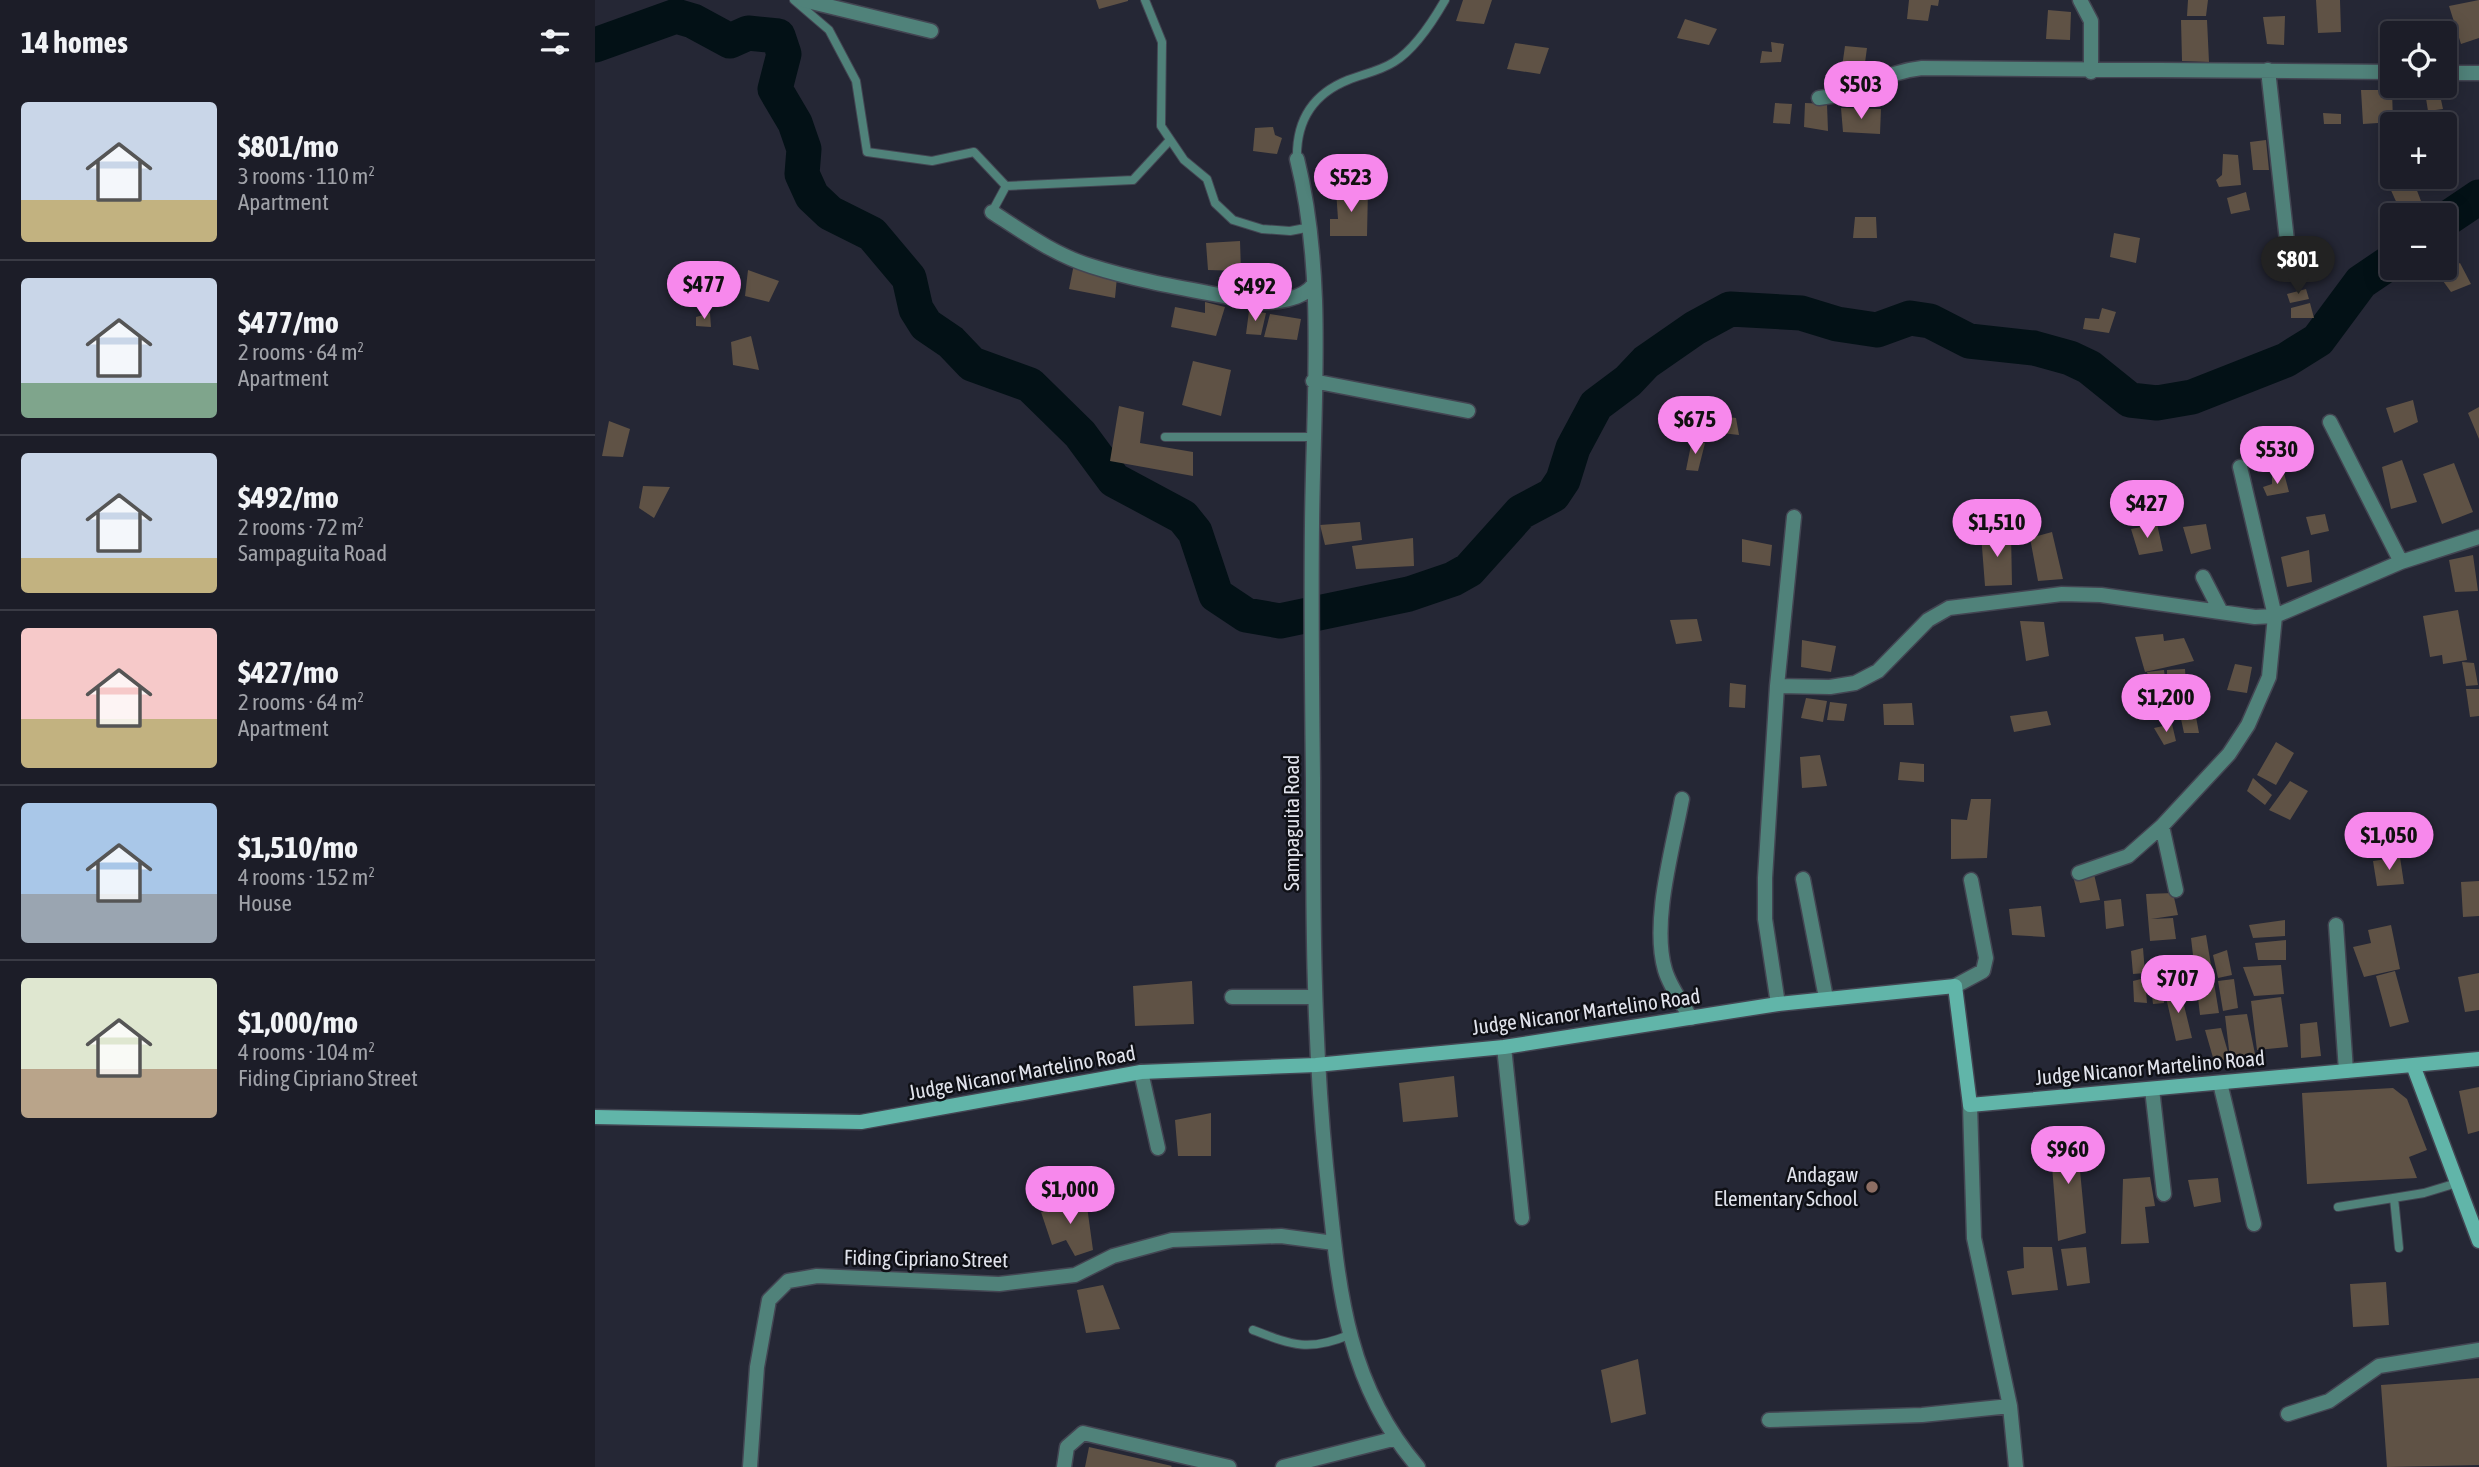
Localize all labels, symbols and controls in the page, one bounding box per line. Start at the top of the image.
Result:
map controls [2380,21,2457,280]
button: locate [2380,21,2457,98]
icon: filters [536,23,574,61]
text: 14 homes [21,25,128,59]
pin: $503 [1820,61,1902,121]
text: $503 [1840,71,1882,97]
button: + [2380,112,2457,189]
text: $801/mo [238,129,339,163]
icon: home [77,130,161,214]
pin: $523 [1310,154,1392,214]
text: 3 rooms · 110 m² [238,163,375,189]
text: $523 [1330,164,1372,190]
text: Apartment [238,189,329,215]
button: − [2380,203,2457,280]
pin: $801 [2257,236,2339,296]
text: $801 [2277,246,2319,272]
pin: $477 [663,262,745,321]
pin: $492 [1214,264,1296,323]
text: $477 [683,271,725,297]
text: $492 [1234,273,1276,299]
text: $477/mo [238,305,339,339]
icon: home [77,306,161,390]
text: 2 rooms · 64 m² [238,339,364,365]
text: Apartment [238,365,329,391]
pin: $675 [1654,396,1736,456]
text: $675 [1674,406,1716,432]
pin: $530 [2236,426,2318,486]
text: $530 [2256,436,2298,462]
text: $492/mo [238,480,339,514]
pin: $427 [2106,480,2188,540]
icon: home [77,481,161,565]
text: $427 [2126,490,2168,516]
pin: $1,510 [1940,500,2054,559]
text: $1,510 [1969,509,2026,535]
text: 2 rooms · 72 m² [238,514,364,540]
text: Sampaguita Road [238,540,387,566]
text: $427/mo [238,655,339,689]
icon: home [77,656,161,740]
pin: $1,200 [2109,674,2223,734]
text: $1,200 [2138,684,2195,710]
text: 2 rooms · 64 m² [238,689,364,715]
text: Apartment [238,715,329,741]
street label: Sampaguita Road [1279,755,1303,891]
pin: $1,050 [2332,812,2446,872]
text: $1,050 [2361,822,2418,848]
text: $1,510/mo [238,830,358,864]
icon: home [77,831,161,915]
text: 4 rooms · 152 m² [238,864,375,890]
text: House [238,890,292,916]
pin: $707 [2137,956,2219,1015]
text: $707 [2157,965,2199,991]
street label: Judge Nicanor Martelino Road [1470,983,1702,1039]
text: $1,000/mo [238,1005,358,1039]
icon: home [77,1006,161,1090]
text: 4 rooms · 104 m² [238,1039,375,1065]
street label: Judge Nicanor Martelino Road [906,1040,1137,1104]
street label: Judge Nicanor Martelino Road [2034,1045,2266,1089]
text: Fiding Cipriano Street [238,1065,418,1091]
pin: $960 [2027,1126,2109,1186]
text: $960 [2047,1136,2089,1162]
place label: Andagaw Elementary School [1714,1162,1858,1210]
pin: $1,000 [1013,1166,1127,1226]
text: $1,000 [1042,1176,1099,1202]
marker: Andagaw Elementary School [1864,1179,1880,1195]
street label: Fiding Cipriano Street [844,1245,1008,1271]

